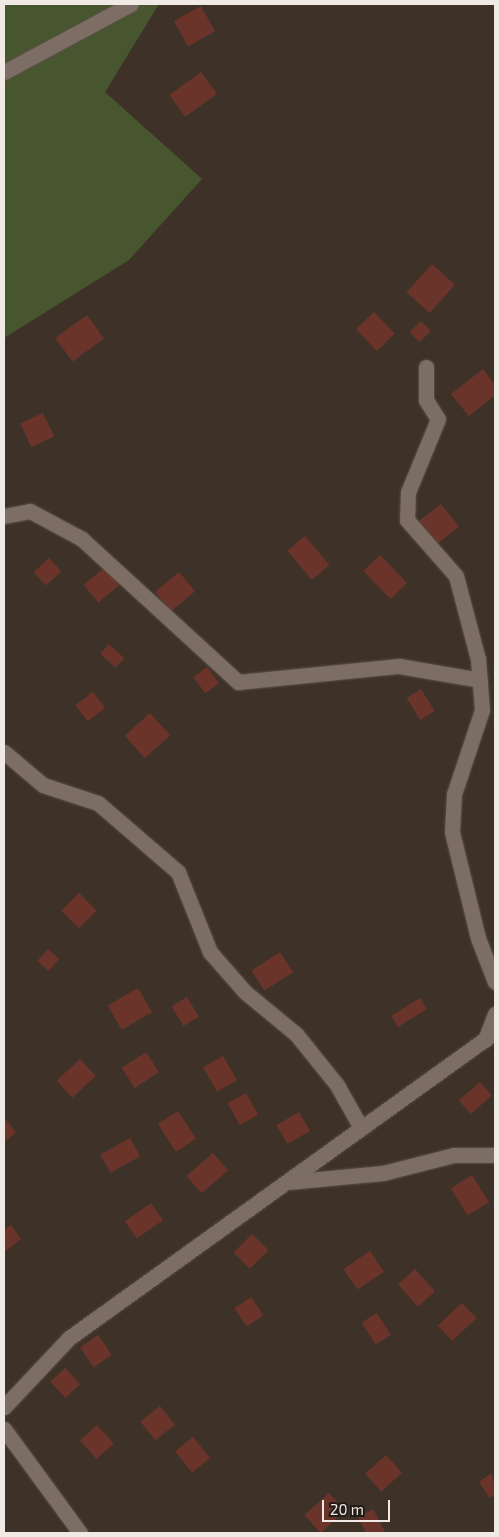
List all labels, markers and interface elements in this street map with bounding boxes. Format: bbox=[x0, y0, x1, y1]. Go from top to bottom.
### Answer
scale bar bbox=[324, 1490, 392, 1522]
text: 20 m bbox=[330, 1500, 364, 1518]

